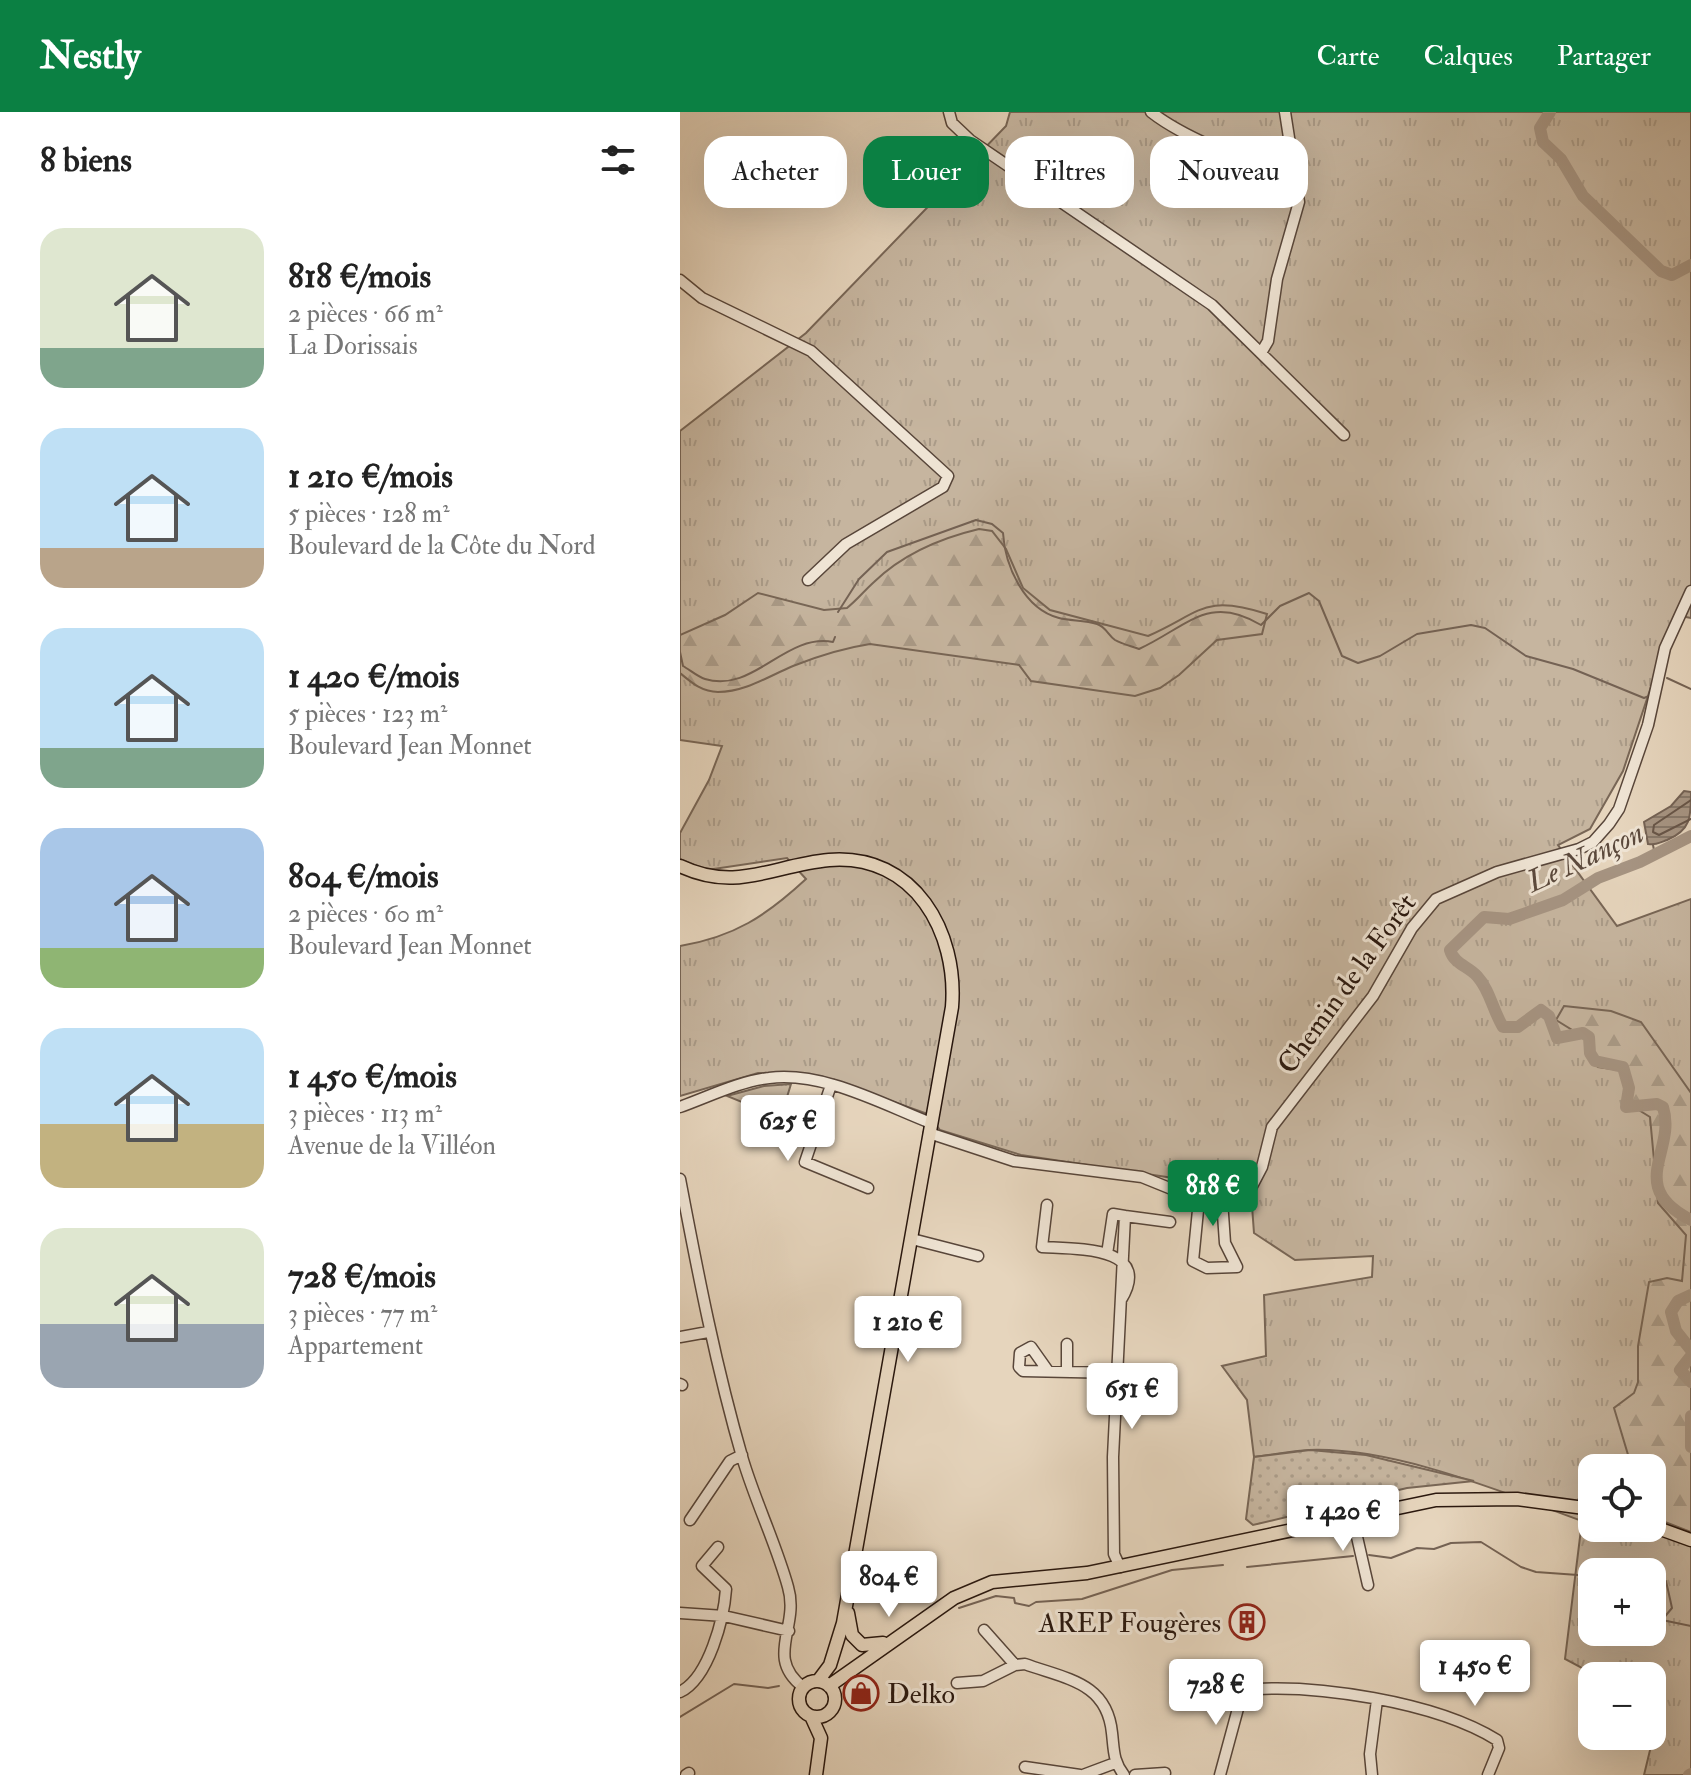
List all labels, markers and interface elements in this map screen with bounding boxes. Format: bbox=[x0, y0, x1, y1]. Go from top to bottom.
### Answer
text: Nestly bbox=[40, 32, 141, 80]
text: Carte bbox=[1316, 39, 1380, 74]
text: Calques bbox=[1424, 39, 1513, 74]
text: Partager bbox=[1557, 39, 1651, 74]
chip: Acheter bbox=[704, 136, 847, 208]
chip: Louer bbox=[863, 136, 989, 208]
chip: Filtres bbox=[1005, 136, 1134, 208]
chip: Nouveau bbox=[1150, 136, 1308, 208]
icon: filters bbox=[596, 138, 640, 182]
text: 8 biens bbox=[40, 139, 132, 182]
text: 818 €/mois bbox=[288, 255, 431, 298]
icon: home bbox=[104, 260, 200, 356]
text: 2 pièces · 66 m² bbox=[288, 298, 443, 330]
text: La Dorissais bbox=[288, 330, 418, 362]
text: 1 210 €/mois bbox=[288, 455, 453, 498]
icon: home bbox=[104, 460, 200, 556]
text: 5 pièces · 128 m² bbox=[288, 498, 450, 530]
text: Boulevard de la Côte du Nord bbox=[288, 530, 596, 562]
text: 1 420 €/mois bbox=[288, 655, 459, 698]
icon: home bbox=[104, 660, 200, 756]
text: 5 pièces · 123 m² bbox=[288, 698, 447, 730]
text: Boulevard Jean Monnet bbox=[288, 730, 532, 762]
water label: Le Nançon bbox=[1520, 814, 1650, 901]
text: 804 €/mois bbox=[288, 855, 439, 898]
icon: home bbox=[104, 860, 200, 956]
street label: Chemin de la Forêt bbox=[1270, 887, 1424, 1081]
text: 2 pièces · 60 m² bbox=[288, 898, 443, 930]
text: Boulevard Jean Monnet bbox=[288, 930, 532, 962]
text: 1 450 €/mois bbox=[288, 1055, 457, 1098]
icon: home bbox=[104, 1060, 200, 1156]
pin: 625 € bbox=[732, 1095, 844, 1163]
text: 3 pièces · 113 m² bbox=[288, 1098, 442, 1130]
text: 625 € bbox=[759, 1105, 817, 1137]
text: Avenue de la Villéon bbox=[288, 1130, 496, 1162]
pin: 818 € bbox=[1157, 1160, 1269, 1228]
text: 818 € bbox=[1186, 1170, 1240, 1202]
text: 728 €/mois bbox=[288, 1255, 436, 1298]
icon: home bbox=[104, 1260, 200, 1356]
pin: 1 210 € bbox=[834, 1296, 982, 1364]
text: 3 pièces · 77 m² bbox=[288, 1298, 437, 1330]
text: 1 210 € bbox=[872, 1306, 944, 1338]
text: Appartement bbox=[288, 1330, 423, 1362]
pin: 651 € bbox=[1076, 1363, 1188, 1431]
text: 651 € bbox=[1105, 1373, 1159, 1405]
map controls bbox=[1578, 1454, 1666, 1750]
button: locate bbox=[1578, 1454, 1666, 1542]
pin: 1 420 € bbox=[1269, 1485, 1417, 1553]
text: 1 420 € bbox=[1305, 1495, 1381, 1527]
pin: 804 € bbox=[833, 1551, 945, 1619]
button: + bbox=[1578, 1558, 1666, 1646]
text: 804 € bbox=[859, 1561, 919, 1593]
building icon: AREP Fougères bbox=[1228, 1603, 1266, 1641]
place label: AREP Fougères bbox=[1038, 1606, 1221, 1641]
pin: 1 450 € bbox=[1401, 1640, 1549, 1708]
text: 1 450 € bbox=[1438, 1650, 1512, 1682]
pin: 728 € bbox=[1160, 1659, 1272, 1727]
button: − bbox=[1578, 1662, 1666, 1750]
text: 728 € bbox=[1187, 1669, 1245, 1701]
shop icon: Delko bbox=[842, 1674, 880, 1712]
place label: Delko bbox=[887, 1677, 955, 1712]

